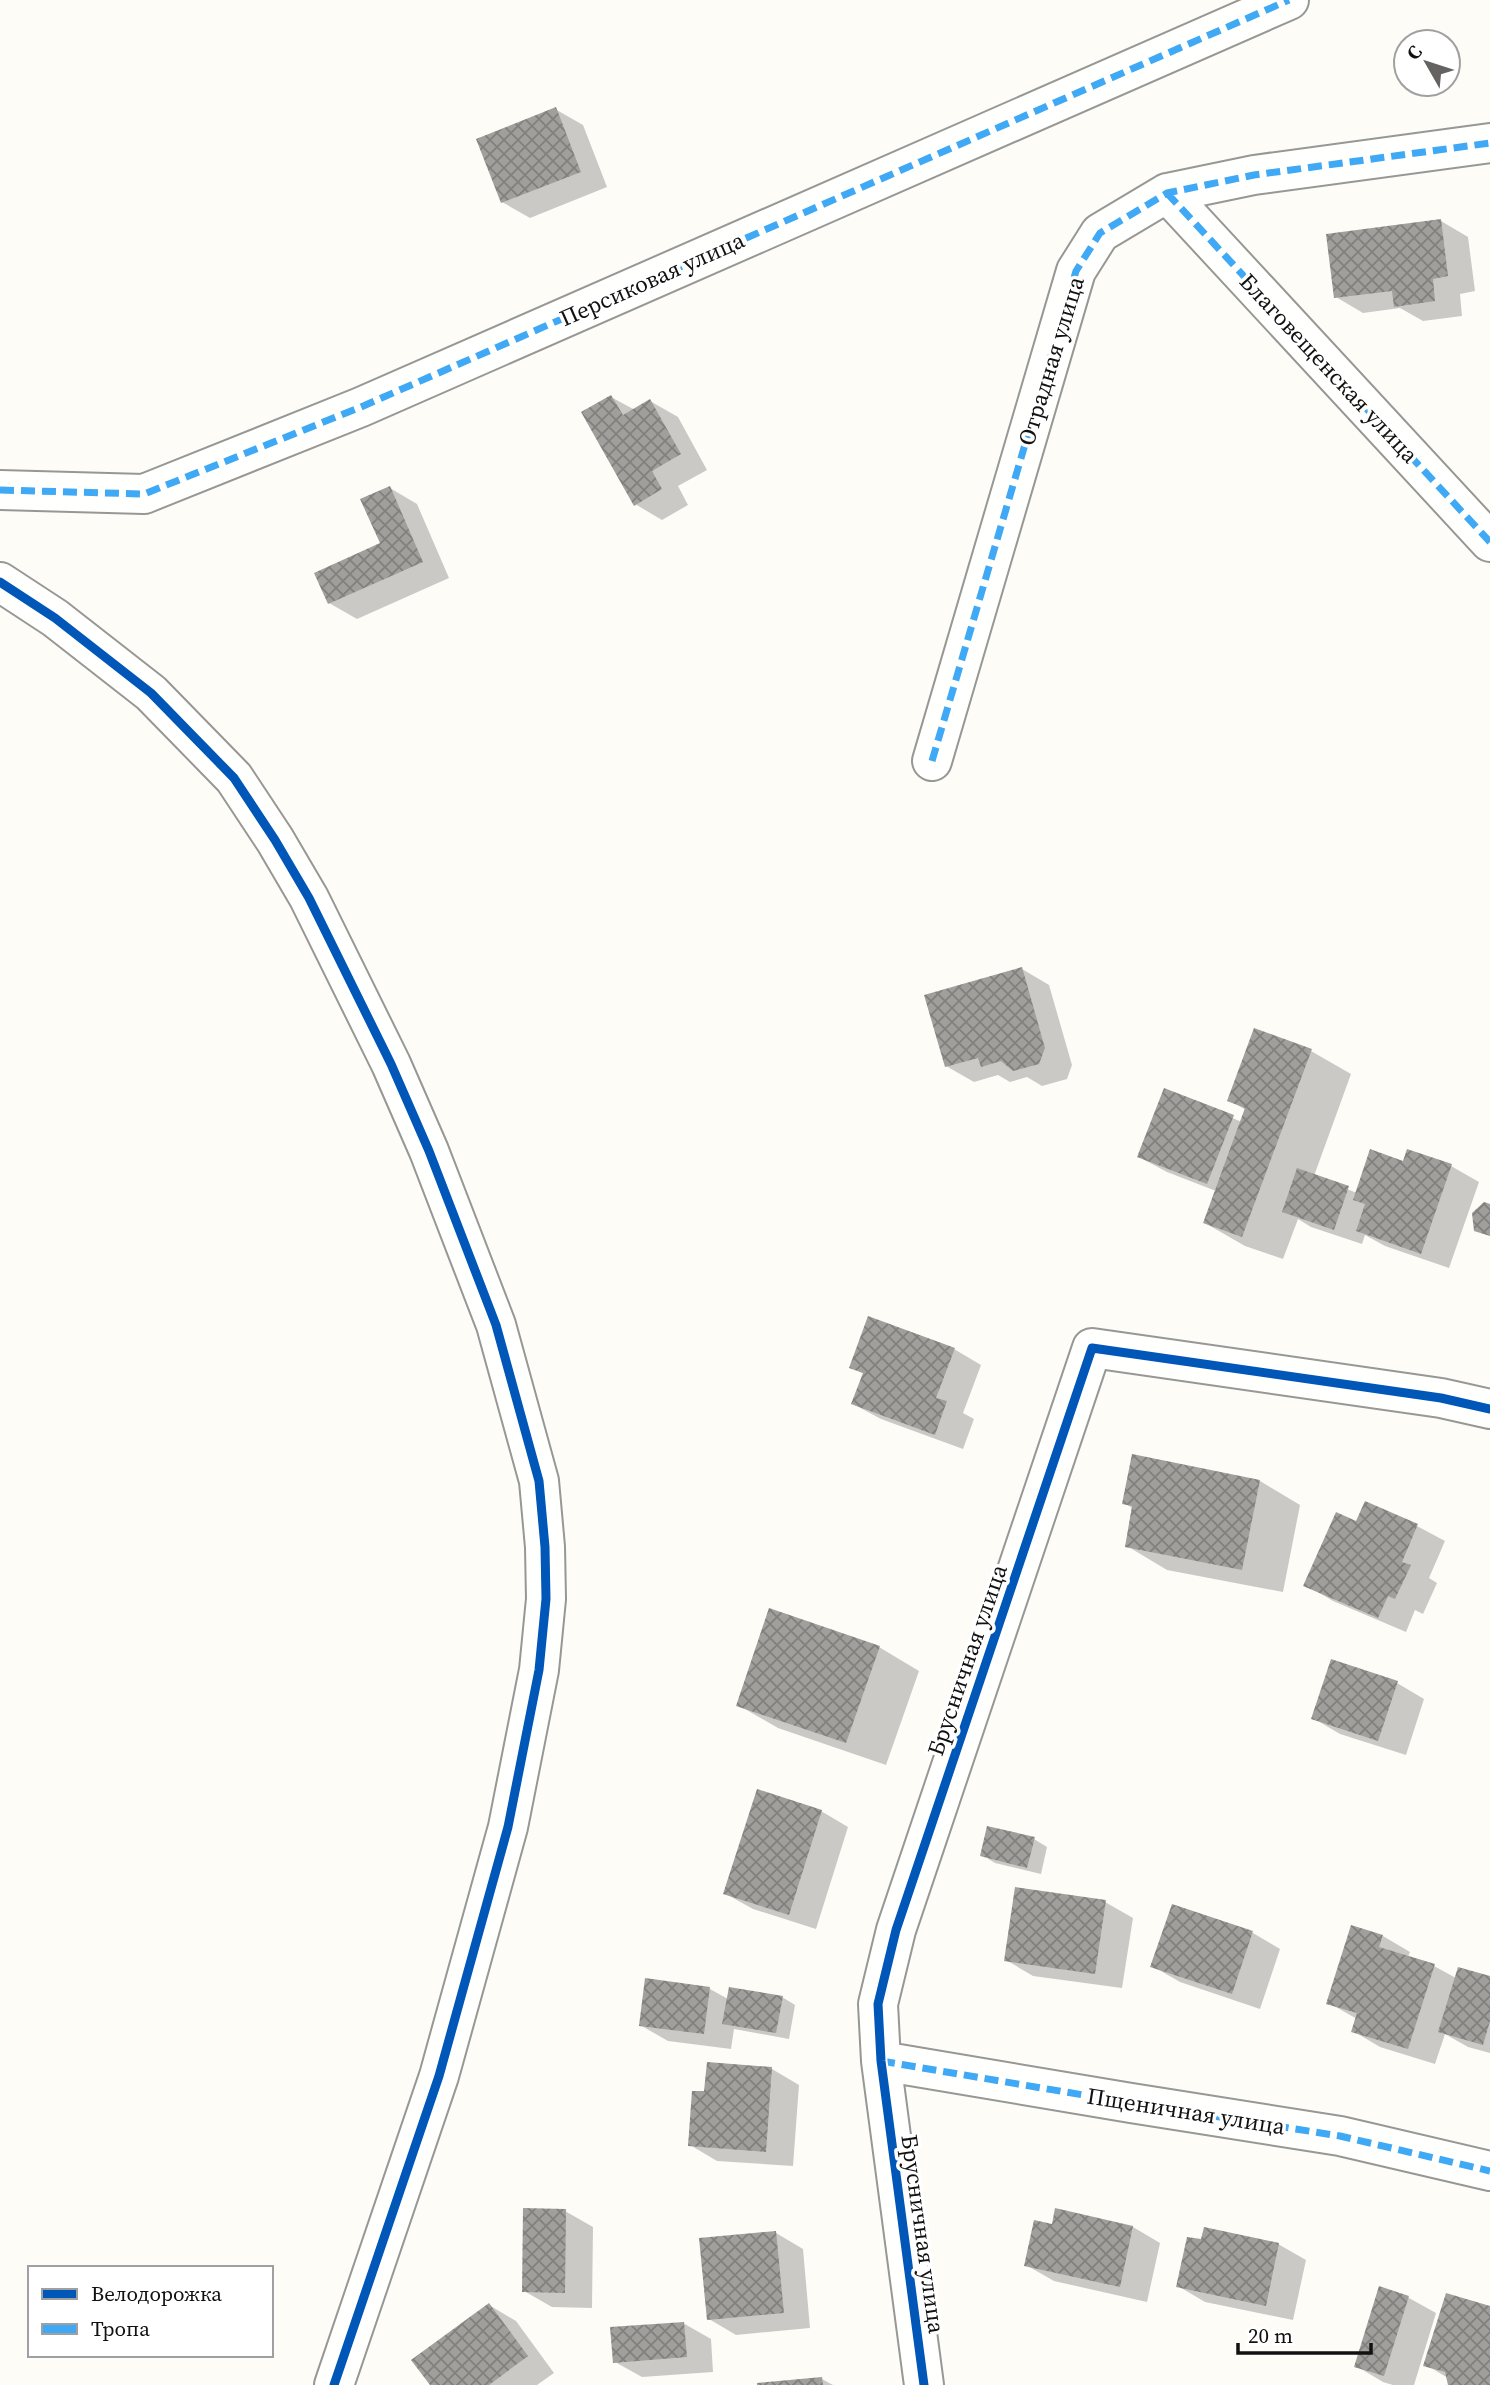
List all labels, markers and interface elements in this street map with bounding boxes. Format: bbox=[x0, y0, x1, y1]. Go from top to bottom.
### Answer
north arrow bbox=[1392, 28, 1462, 98]
text: С bbox=[1400, 39, 1428, 65]
street label: Персиковая улица bbox=[555, 224, 750, 334]
street label: Благовещенская улица bbox=[1232, 266, 1426, 470]
street label: Отрадная улица bbox=[1010, 272, 1092, 449]
street label: Брусничная улица bbox=[919, 1560, 1015, 1760]
street label: Пщеничная улица bbox=[1085, 2080, 1288, 2142]
street label: Брусничная улица bbox=[893, 2133, 953, 2336]
legend bbox=[28, 2266, 273, 2357]
text: Велодорожка bbox=[91, 2279, 222, 2308]
scale bar bbox=[1238, 2312, 1371, 2356]
text: Тропа bbox=[91, 2314, 150, 2343]
text: 20 m bbox=[1248, 2321, 1293, 2350]

